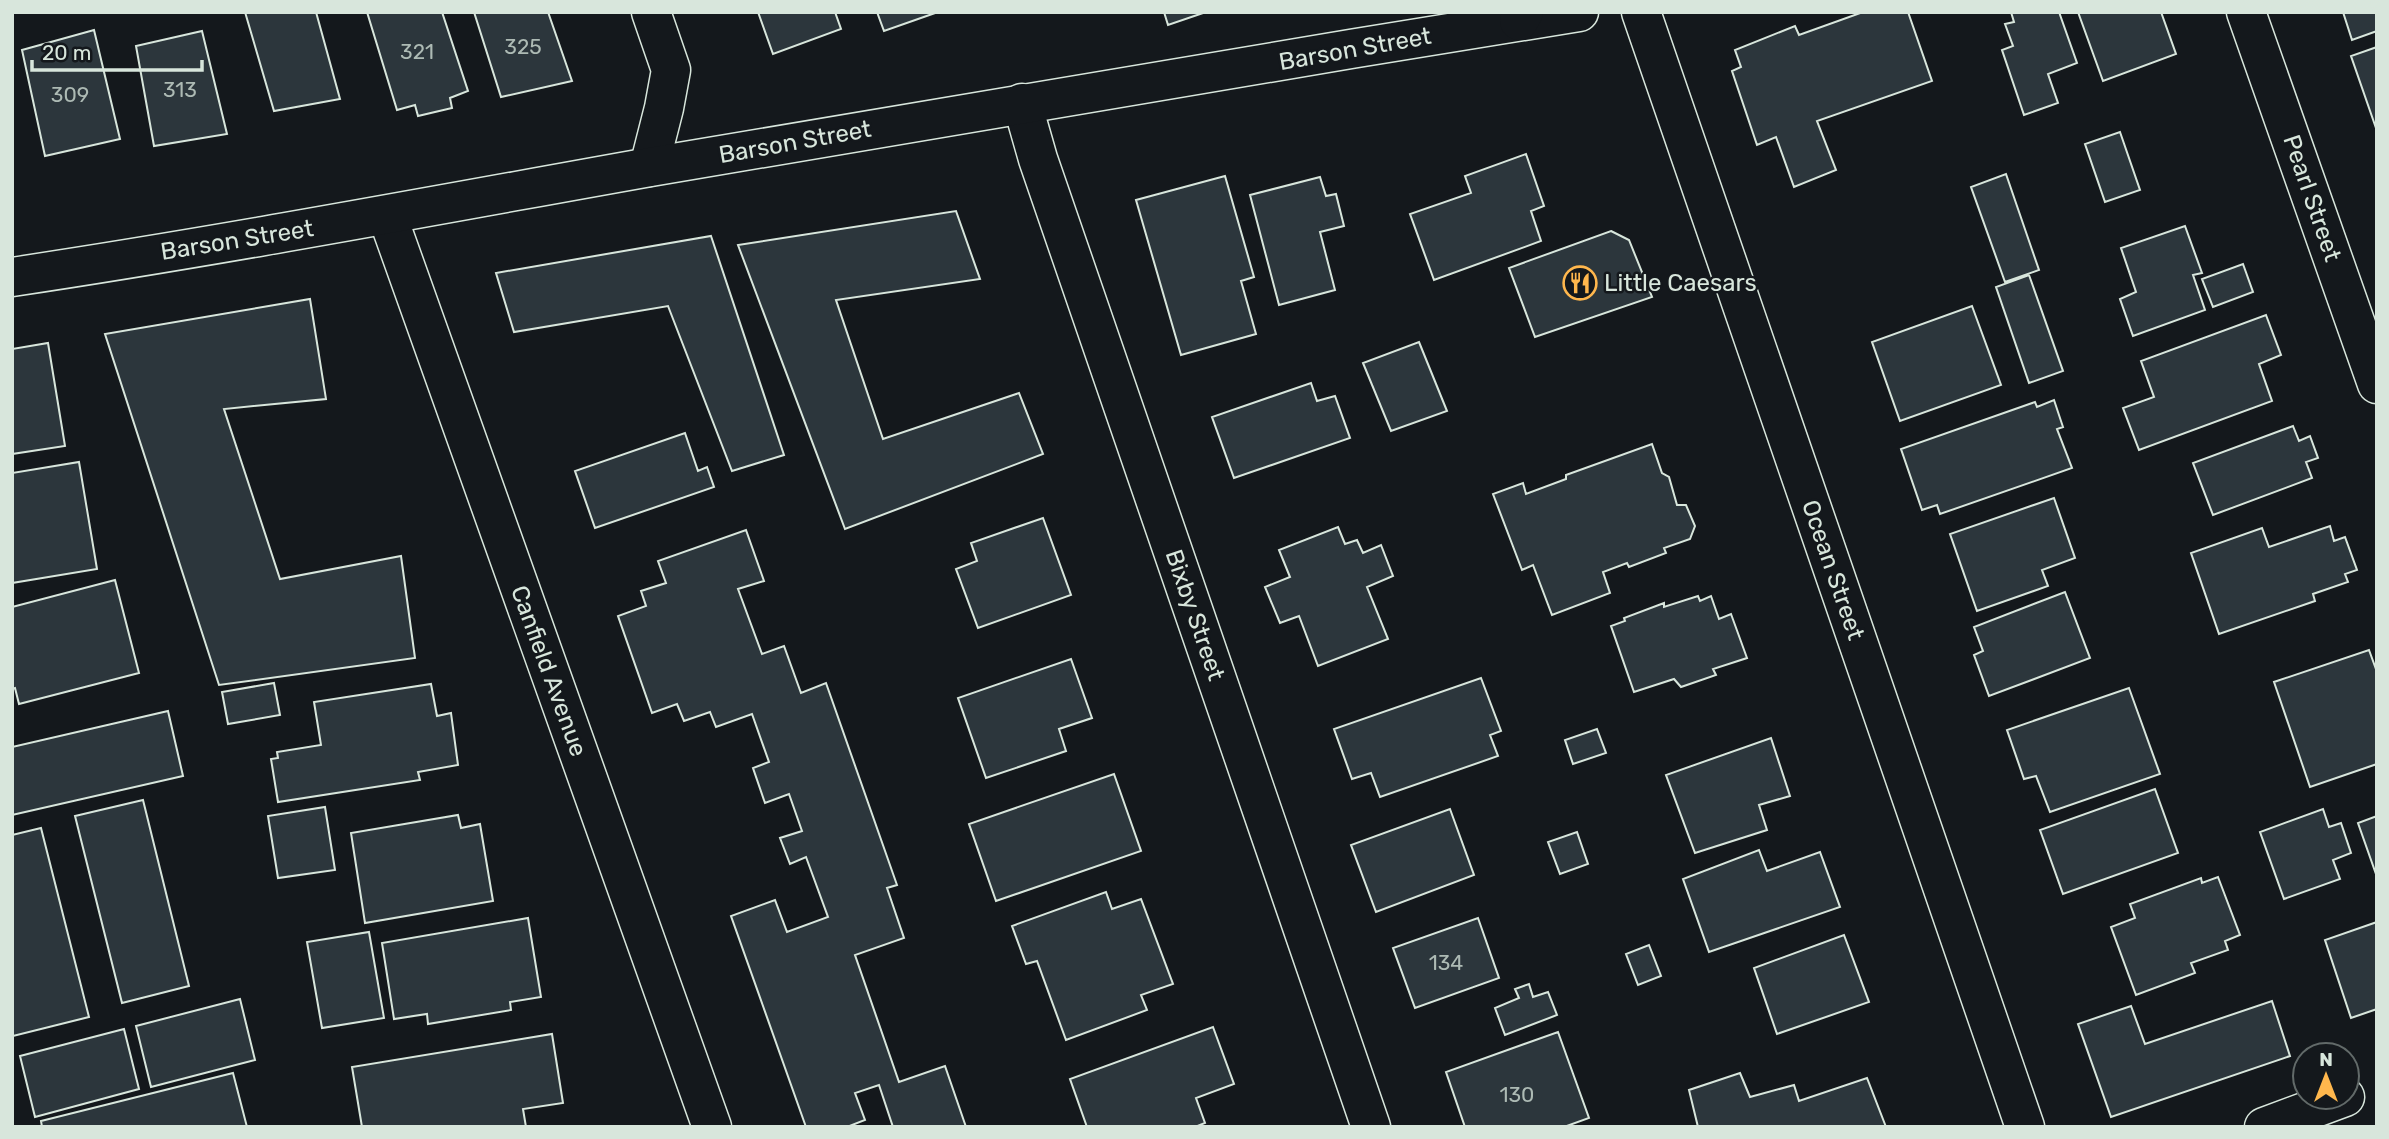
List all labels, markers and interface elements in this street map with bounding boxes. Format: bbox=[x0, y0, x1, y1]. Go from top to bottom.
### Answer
street label: Barson Street bbox=[1277, 22, 1433, 76]
scale bar bbox=[32, 28, 201, 72]
house number: 325 bbox=[504, 34, 542, 59]
house number: 321 bbox=[400, 39, 434, 64]
text: 20 m bbox=[42, 40, 91, 65]
house number: 313 bbox=[163, 77, 197, 102]
house number: 309 bbox=[51, 82, 89, 107]
street label: Barson Street bbox=[717, 115, 873, 169]
street label: Pearl Street bbox=[2277, 131, 2347, 265]
street label: Barson Street bbox=[159, 214, 315, 266]
restaurant icon: Little Caesars bbox=[1561, 264, 1599, 302]
place label: Little Caesars bbox=[1604, 269, 1757, 297]
street label: Ocean Street bbox=[1796, 496, 1870, 644]
street label: Bixby Street bbox=[1160, 546, 1230, 684]
street label: Canfield Avenue bbox=[505, 582, 593, 760]
house number: 134 bbox=[1429, 950, 1463, 975]
north arrow bbox=[2291, 1041, 2361, 1111]
text: N bbox=[2319, 1048, 2333, 1071]
house number: 130 bbox=[1500, 1082, 1534, 1107]

